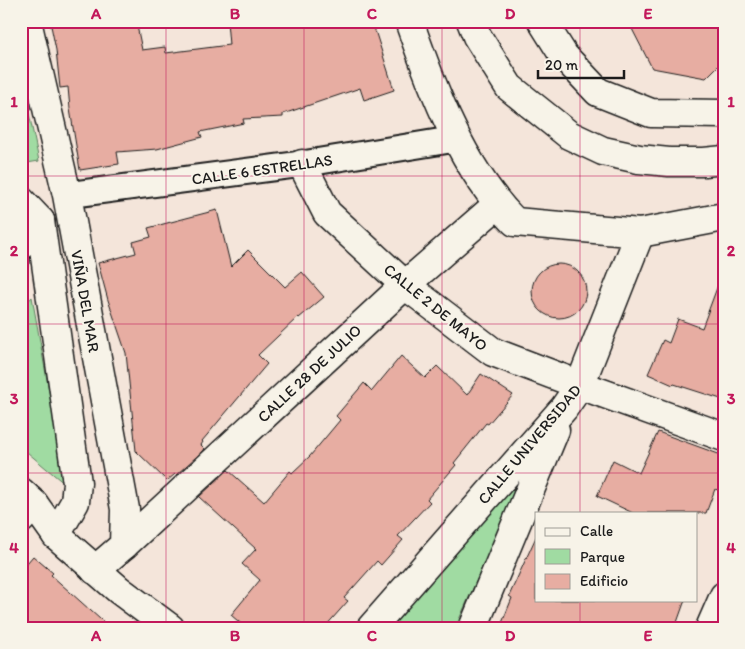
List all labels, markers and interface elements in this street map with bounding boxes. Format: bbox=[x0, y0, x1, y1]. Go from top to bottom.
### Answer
text: A bbox=[90, 4, 102, 23]
text: B bbox=[230, 4, 241, 23]
text: C bbox=[367, 4, 378, 23]
text: D bbox=[505, 4, 516, 23]
text: E bbox=[644, 4, 653, 23]
scale bar bbox=[538, 48, 624, 80]
text: 20 m bbox=[545, 56, 579, 74]
text: 1 bbox=[10, 92, 18, 111]
text: 1 bbox=[727, 92, 735, 111]
street label: CALLE 6 ESTRELLAS bbox=[190, 150, 334, 189]
text: 2 bbox=[10, 241, 19, 260]
text: 2 bbox=[727, 241, 736, 260]
street label: VIÑA DEL MAR bbox=[67, 248, 104, 354]
street label: CALLE 2 DE MAYO bbox=[380, 260, 491, 355]
street label: CALLE 28 DE JULIO bbox=[254, 320, 365, 426]
street label: CALLE UNIVERSIDAD bbox=[474, 380, 585, 508]
text: 3 bbox=[10, 389, 19, 408]
text: 3 bbox=[727, 389, 736, 408]
legend bbox=[535, 512, 698, 602]
text: Calle bbox=[580, 522, 613, 540]
text: 4 bbox=[9, 538, 19, 557]
text: 4 bbox=[726, 538, 736, 557]
text: Parque bbox=[580, 548, 625, 566]
text: Edificio bbox=[580, 572, 628, 590]
text: A bbox=[90, 626, 102, 645]
text: B bbox=[230, 626, 241, 645]
text: C bbox=[367, 626, 378, 645]
text: D bbox=[505, 626, 516, 645]
text: E bbox=[644, 626, 653, 645]

